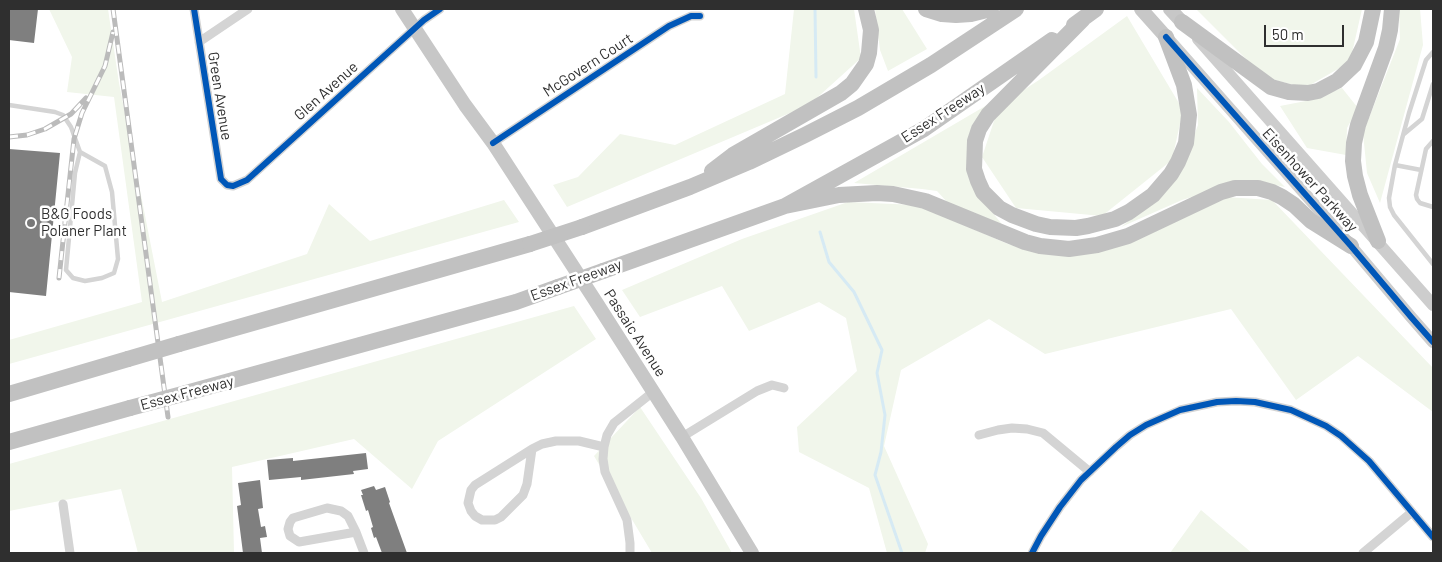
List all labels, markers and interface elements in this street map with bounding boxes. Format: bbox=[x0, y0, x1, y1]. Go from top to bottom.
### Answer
scale bar bbox=[1267, 15, 1347, 47]
text: 50 m bbox=[1272, 25, 1304, 43]
street label: McGovern Court bbox=[540, 29, 636, 101]
street label: Green Avenue bbox=[204, 50, 236, 142]
street label: Glen Avenue bbox=[290, 58, 362, 124]
street label: Essex Freeway bbox=[898, 79, 988, 147]
street label: Eisenhower Parkway bbox=[1259, 124, 1361, 236]
place label: B&G Foods Polaner Plant bbox=[41, 205, 127, 240]
marker: B&G Foods Polaner Plant bbox=[25, 217, 37, 229]
street label: Essex Freeway bbox=[528, 255, 624, 305]
street label: Passaic Avenue bbox=[600, 286, 670, 380]
street label: Essex Freeway bbox=[138, 372, 236, 414]

